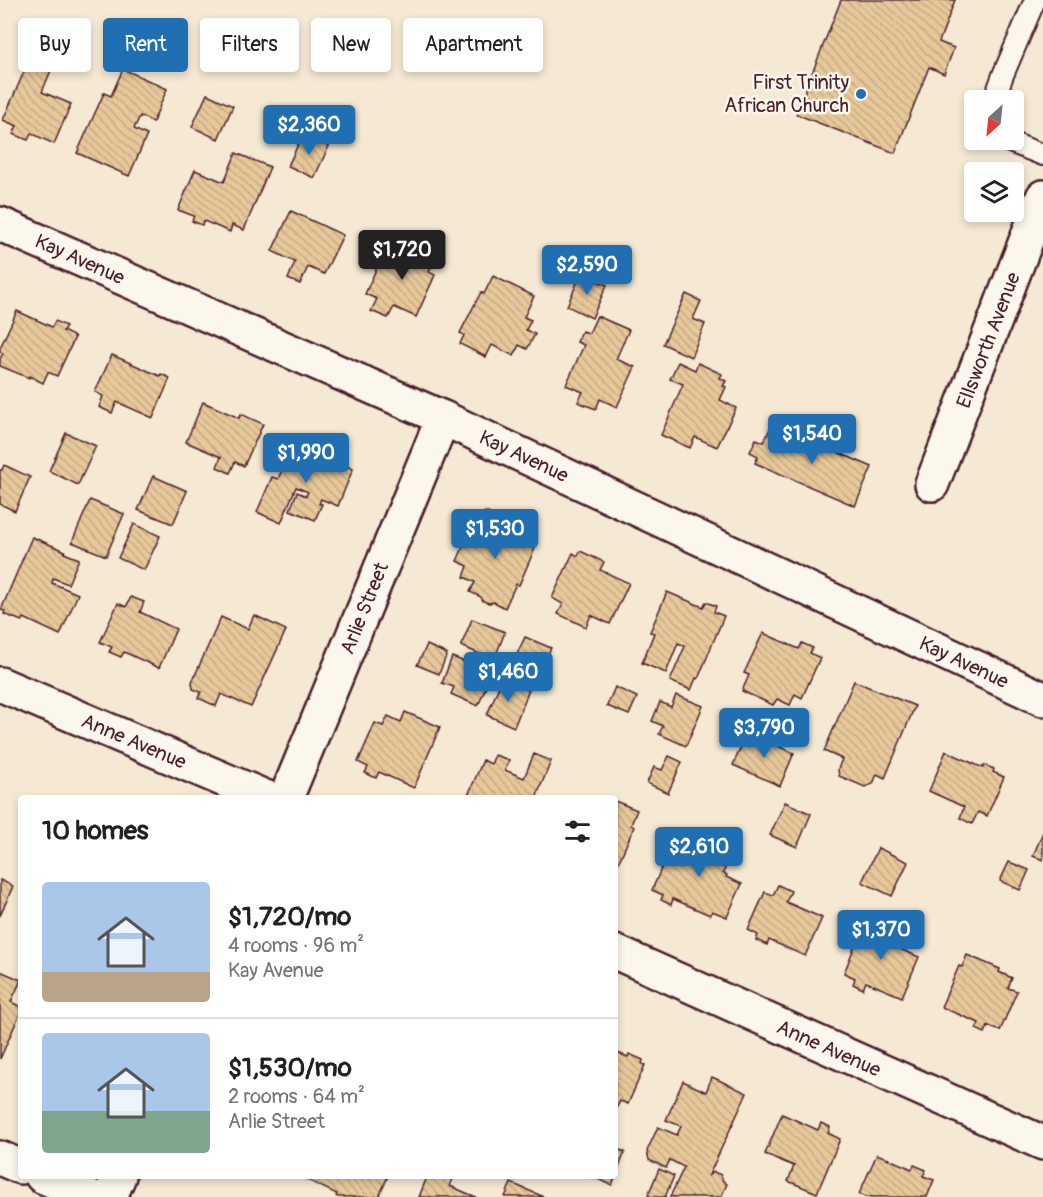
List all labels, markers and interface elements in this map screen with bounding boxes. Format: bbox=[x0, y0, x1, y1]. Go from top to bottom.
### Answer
chip: Buy bbox=[18, 18, 91, 72]
chip: Rent bbox=[103, 18, 188, 72]
chip: Filters bbox=[200, 18, 299, 72]
chip: New bbox=[311, 18, 391, 72]
chip: Apartment bbox=[403, 18, 543, 72]
place label: First Trinity African Church bbox=[724, 70, 849, 118]
marker: First Trinity African Church bbox=[854, 87, 868, 101]
north arrow bbox=[964, 90, 1024, 150]
map controls bbox=[964, 90, 1024, 222]
pin: $2,360 bbox=[260, 105, 358, 156]
text: $2,360 bbox=[277, 112, 341, 137]
button: layers bbox=[964, 162, 1024, 222]
street label: Kay Avenue bbox=[31, 229, 129, 290]
pin: $1,720 bbox=[353, 230, 451, 281]
text: $1,720 bbox=[372, 237, 432, 262]
pin: $2,590 bbox=[538, 245, 636, 296]
text: $2,590 bbox=[556, 252, 618, 277]
street label: Ellsworth Avenue bbox=[951, 269, 1026, 412]
pin: $1,540 bbox=[763, 414, 861, 465]
text: $1,540 bbox=[782, 421, 842, 446]
street label: Kay Avenue bbox=[475, 425, 573, 488]
pin: $1,990 bbox=[257, 433, 355, 484]
text: $1,990 bbox=[277, 440, 335, 465]
pin: $1,530 bbox=[446, 509, 544, 560]
text: $1,530 bbox=[465, 516, 525, 541]
street label: Arlie Street bbox=[335, 558, 395, 658]
street label: Kay Avenue bbox=[915, 631, 1013, 694]
pin: $1,460 bbox=[459, 652, 557, 703]
text: $1,460 bbox=[478, 659, 538, 684]
street label: Anne Avenue bbox=[78, 708, 190, 775]
pin: $3,790 bbox=[715, 708, 813, 759]
text: $3,790 bbox=[733, 715, 795, 740]
text: 10 homes bbox=[42, 815, 148, 847]
icon: filters bbox=[561, 815, 594, 848]
pin: $2,610 bbox=[650, 827, 748, 878]
text: $2,610 bbox=[669, 834, 729, 859]
text: $1,720/mo bbox=[228, 901, 351, 933]
icon: home bbox=[90, 906, 162, 978]
pin: $1,370 bbox=[832, 910, 930, 961]
text: $1,370 bbox=[851, 917, 911, 942]
text: 4 rooms · 96 m² bbox=[228, 933, 364, 958]
text: Kay Avenue bbox=[228, 958, 324, 983]
street label: Anne Avenue bbox=[773, 1014, 885, 1083]
text: $1,530/mo bbox=[228, 1052, 352, 1084]
icon: home bbox=[90, 1057, 162, 1129]
text: 2 rooms · 64 m² bbox=[228, 1084, 365, 1109]
text: Arlie Street bbox=[228, 1109, 325, 1134]

